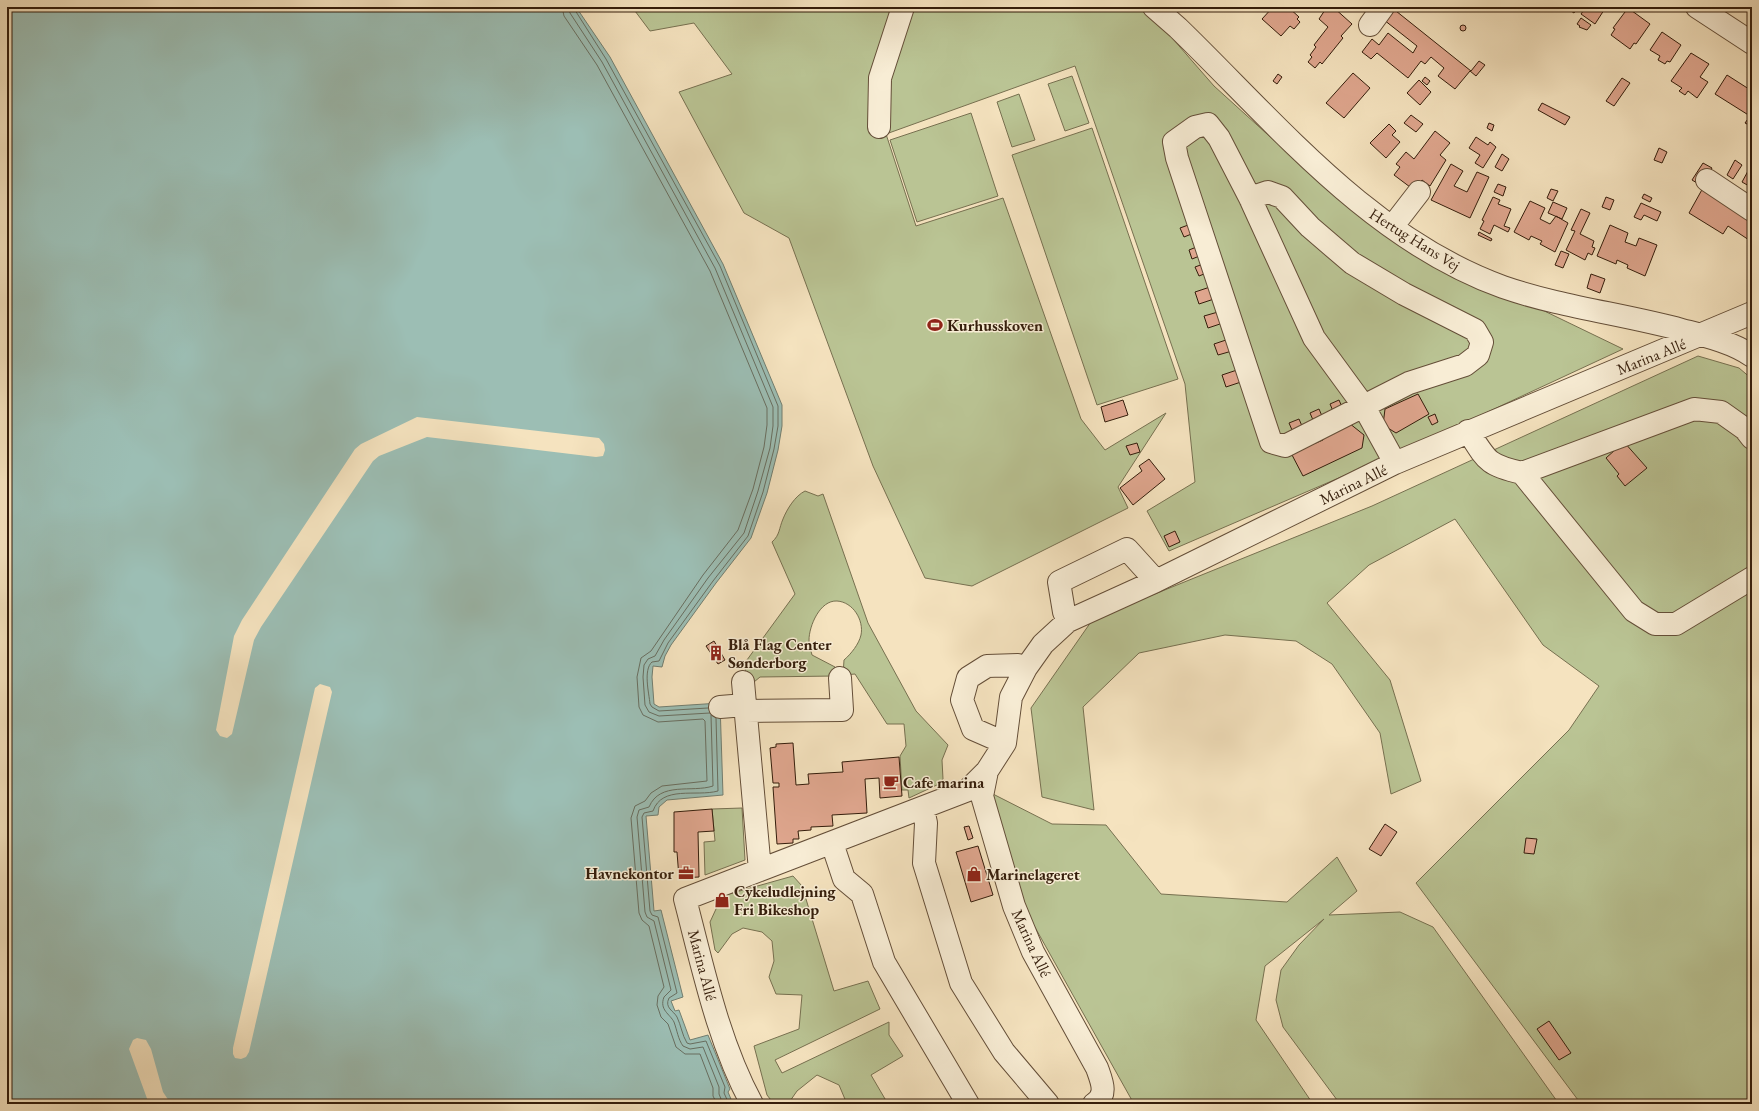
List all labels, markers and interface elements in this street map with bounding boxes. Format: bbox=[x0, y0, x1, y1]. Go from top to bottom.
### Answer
street label: Hertug Hans Vej bbox=[1365, 203, 1464, 276]
place label: Kurhusskoven bbox=[947, 315, 1043, 336]
sports icon: Kurhusskoven bbox=[926, 316, 944, 334]
street label: Marina Allé bbox=[1614, 333, 1689, 380]
street label: Marina Allé bbox=[1316, 459, 1391, 510]
place label: Blå Flag Center Sønderborg bbox=[728, 634, 832, 673]
building icon: Blå Flag Center Sønderborg bbox=[707, 644, 725, 662]
place label: Cafe marina bbox=[903, 772, 985, 793]
cafe icon: Cafe marina bbox=[882, 773, 900, 791]
place label: Havnekontor bbox=[585, 863, 674, 884]
office icon: Havnekontor bbox=[677, 864, 695, 882]
place label: Marinelageret bbox=[986, 864, 1080, 885]
shop icon: Marinelageret bbox=[965, 865, 983, 883]
place label: Cykeludlejning Fri Bikeshop bbox=[734, 881, 837, 920]
shop icon: Cykeludlejning Fri Bikeshop bbox=[713, 891, 731, 909]
street label: Marina Allé bbox=[1007, 906, 1056, 981]
street label: Marina Allé bbox=[683, 927, 722, 1003]

